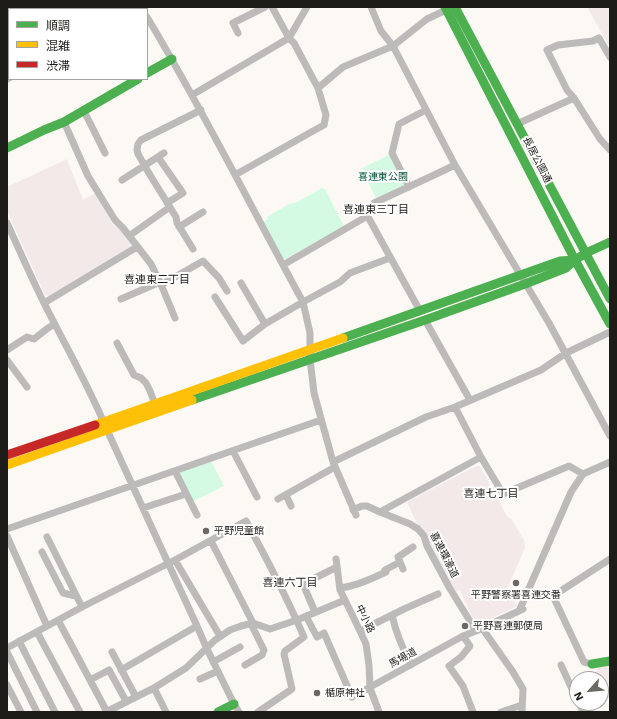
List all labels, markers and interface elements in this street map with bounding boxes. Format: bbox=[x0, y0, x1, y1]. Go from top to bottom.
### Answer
legend bbox=[8, 8, 148, 80]
text: 順調 bbox=[46, 19, 70, 33]
text: 混雑 bbox=[46, 39, 70, 53]
text: 渋滞 bbox=[46, 59, 70, 73]
street label: 長居公園通 bbox=[520, 135, 554, 185]
park label: 喜連東公園 bbox=[358, 171, 408, 183]
district label: 喜連東三丁目 bbox=[343, 203, 409, 217]
district label: 喜連東二丁目 bbox=[124, 273, 190, 287]
district label: 喜連七丁目 bbox=[464, 487, 518, 501]
place label: 平野児童館 bbox=[214, 525, 264, 537]
marker: 平野児童館 bbox=[201, 526, 211, 536]
street label: 喜連環濠道 bbox=[427, 530, 461, 580]
district label: 喜連六丁目 bbox=[263, 576, 317, 590]
marker: 平野警察署喜連交番 bbox=[511, 578, 521, 588]
place label: 平野警察署喜連交番 bbox=[471, 589, 561, 601]
street label: 中小路 bbox=[353, 603, 377, 635]
place label: 平野喜連郵便局 bbox=[473, 620, 543, 632]
marker: 平野喜連郵便局 bbox=[460, 621, 470, 631]
street label: 馬場道 bbox=[387, 645, 419, 671]
north arrow bbox=[569, 671, 609, 711]
place label: 楯原神社 bbox=[325, 687, 365, 699]
marker: 楯原神社 bbox=[312, 688, 322, 698]
text: N bbox=[571, 690, 586, 703]

